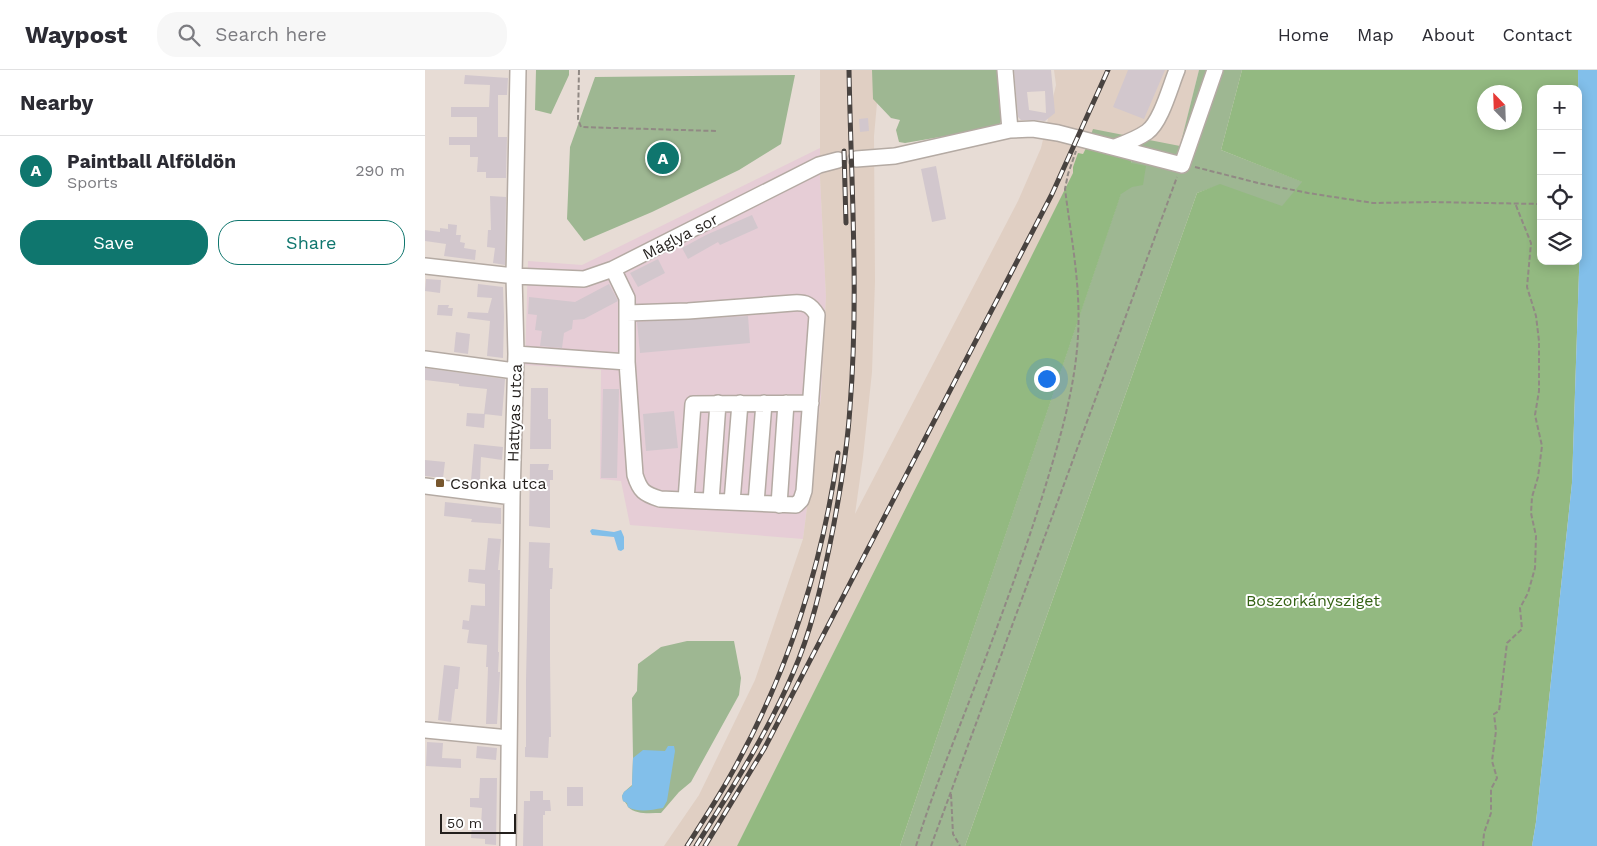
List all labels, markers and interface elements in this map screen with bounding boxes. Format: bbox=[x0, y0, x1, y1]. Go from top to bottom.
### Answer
search box bbox=[157, 12, 507, 57]
text: Waypost bbox=[25, 21, 127, 49]
icon: search bbox=[175, 21, 203, 49]
text: Search here bbox=[215, 23, 327, 46]
text: Home bbox=[1278, 24, 1329, 45]
text: Map bbox=[1357, 24, 1394, 45]
text: About bbox=[1422, 24, 1474, 45]
text: Contact bbox=[1502, 24, 1572, 45]
north arrow bbox=[1477, 85, 1522, 130]
map controls bbox=[1537, 85, 1582, 265]
button: + bbox=[1537, 85, 1582, 130]
text: Nearby bbox=[20, 90, 93, 115]
button: − bbox=[1537, 130, 1582, 175]
pin: A bbox=[647, 139, 679, 177]
text: Paintball Alföldön bbox=[67, 150, 236, 173]
text: A bbox=[31, 161, 41, 180]
text: 290 m bbox=[355, 161, 405, 180]
text: Sports bbox=[67, 173, 118, 192]
button: locate bbox=[1537, 175, 1582, 220]
street label: Máglya sor bbox=[639, 209, 722, 264]
button: Save bbox=[20, 220, 208, 265]
button: Share bbox=[218, 220, 405, 265]
button: layers bbox=[1537, 220, 1582, 265]
street label: Hattyas utca bbox=[503, 364, 526, 462]
your location bbox=[1034, 366, 1060, 392]
place label: Csonka utca bbox=[450, 474, 547, 493]
marker: Csonka utca bbox=[434, 477, 446, 489]
park label: Boszorkánysziget bbox=[1246, 591, 1380, 610]
scale bar bbox=[440, 811, 516, 834]
text: 50 m bbox=[447, 815, 482, 831]

